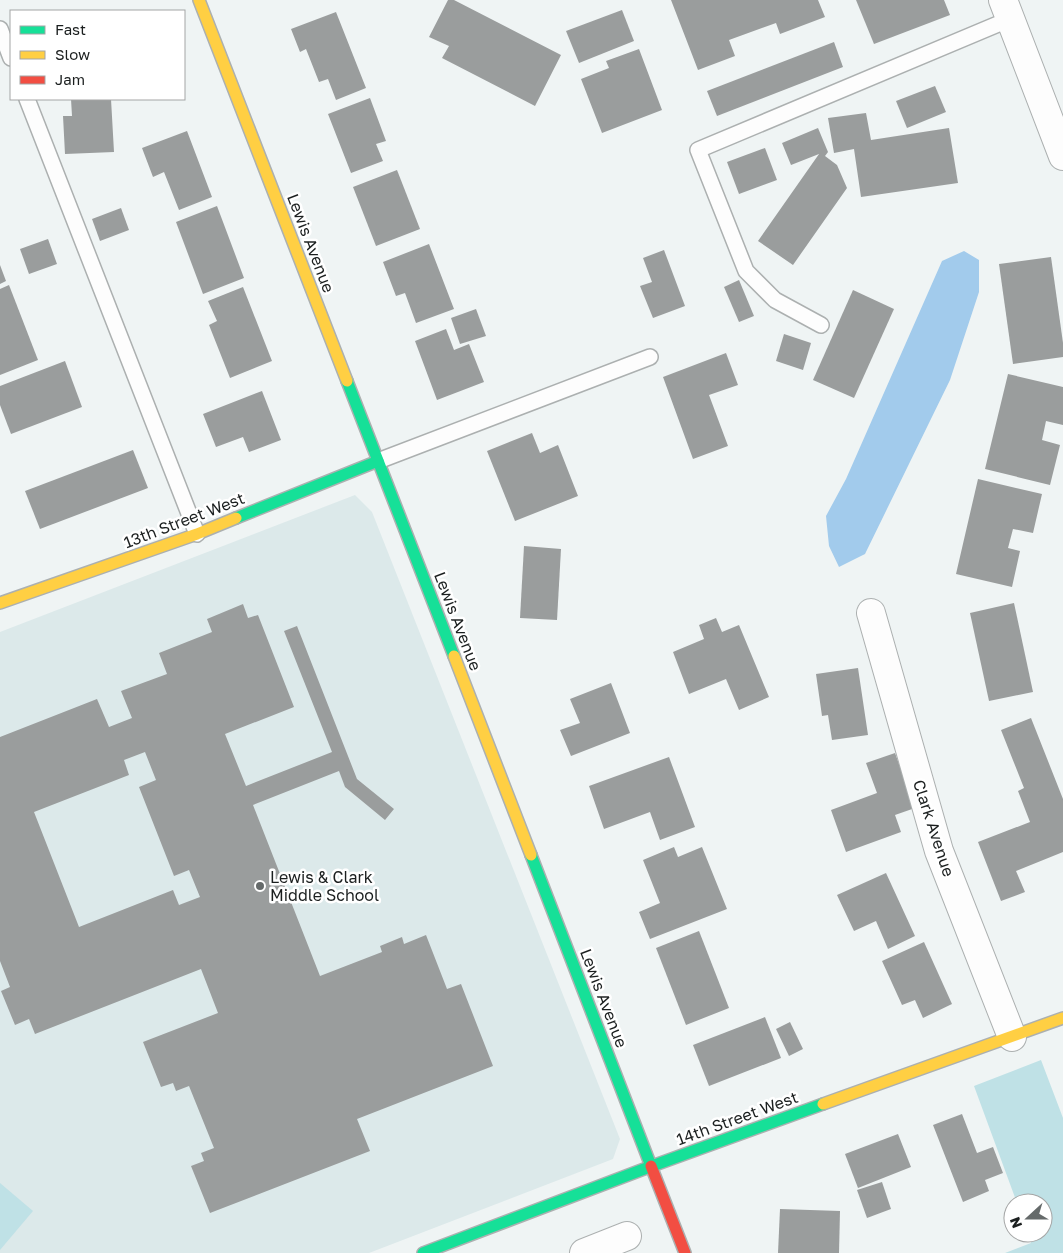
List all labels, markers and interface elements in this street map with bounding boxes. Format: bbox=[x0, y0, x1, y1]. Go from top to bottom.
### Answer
legend bbox=[10, 10, 185, 100]
text: Fast bbox=[55, 20, 86, 38]
text: Slow bbox=[55, 45, 90, 63]
text: Jam bbox=[55, 70, 85, 88]
street label: Lewis Avenue bbox=[283, 191, 339, 295]
street label: 13th Street West bbox=[121, 488, 247, 552]
street label: Lewis Avenue bbox=[430, 569, 486, 673]
street label: Clark Avenue bbox=[909, 777, 959, 879]
place label: Lewis & Clark Middle School bbox=[270, 867, 379, 905]
marker: Lewis & Clark Middle School bbox=[254, 880, 266, 892]
street label: Lewis Avenue bbox=[576, 946, 632, 1050]
street label: 14th Street West bbox=[673, 1087, 801, 1149]
north arrow bbox=[1003, 1193, 1053, 1243]
text: N bbox=[1006, 1215, 1025, 1231]

